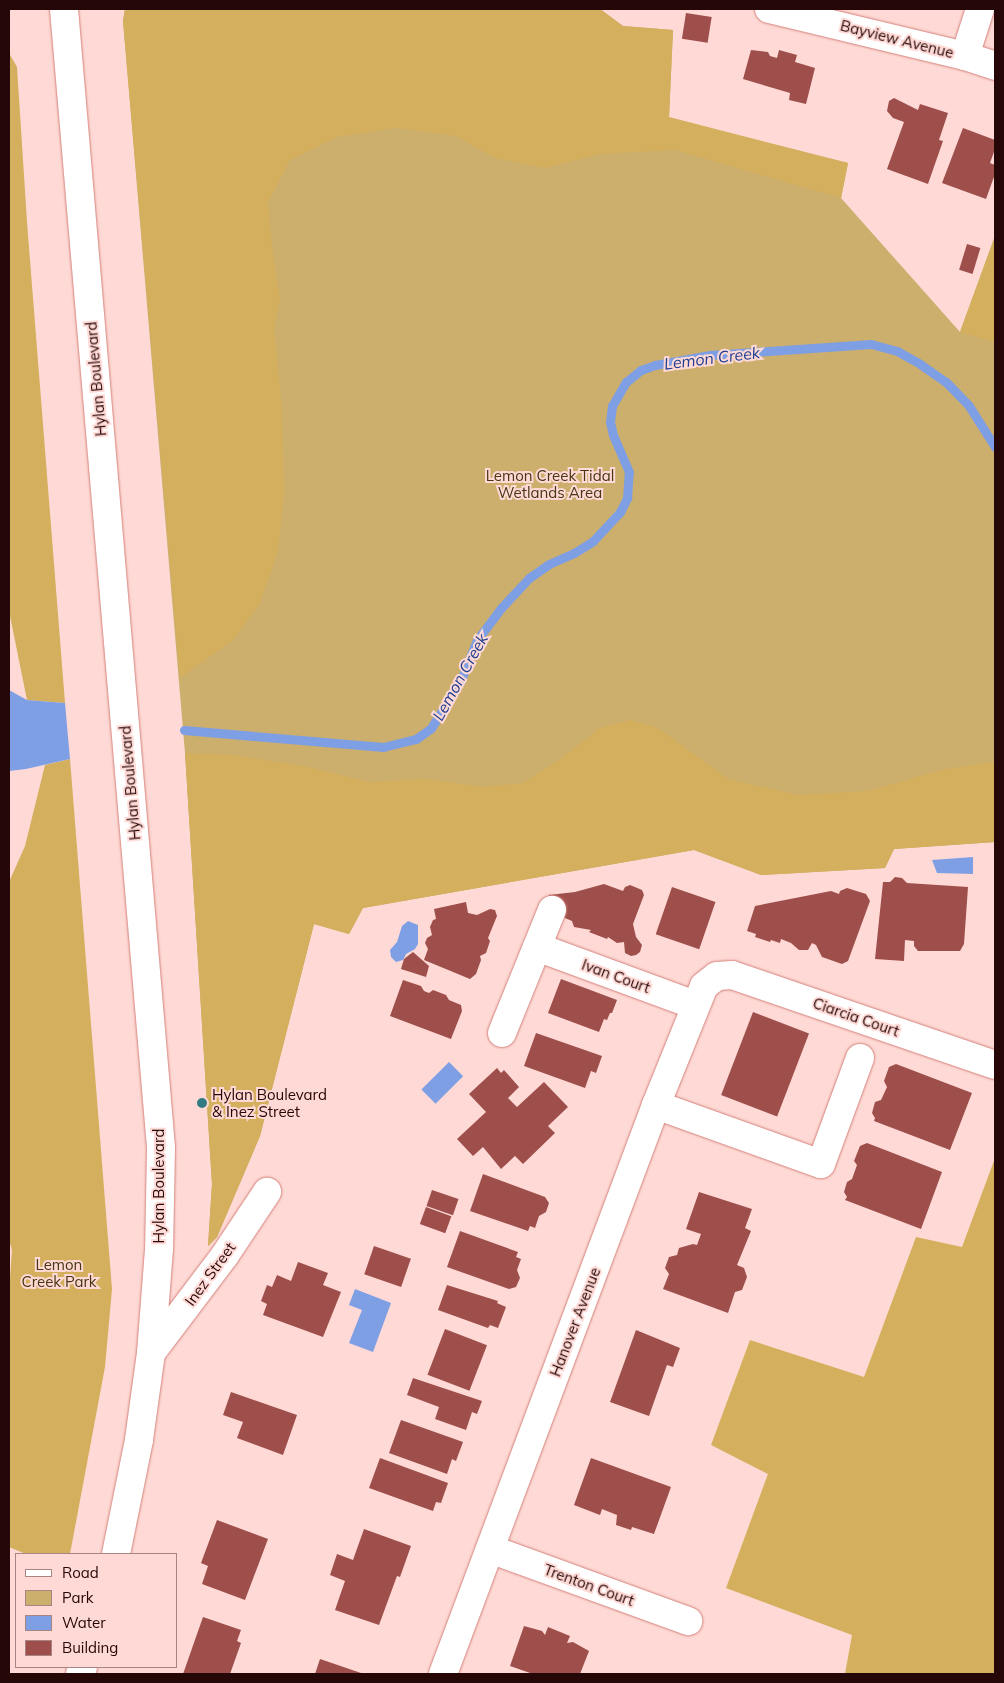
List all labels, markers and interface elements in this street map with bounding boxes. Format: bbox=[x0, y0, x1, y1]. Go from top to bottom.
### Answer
street label: Bayview Avenue bbox=[839, 16, 955, 62]
street label: Hylan Boulevard bbox=[82, 321, 110, 437]
water label: Lemon Creek bbox=[663, 343, 761, 373]
park label: Lemon Creek Tidal Wetlands Area bbox=[486, 466, 614, 501]
water label: Lemon Creek bbox=[428, 630, 492, 724]
street label: Hylan Boulevard bbox=[116, 725, 144, 841]
street label: Ivan Court bbox=[579, 955, 653, 997]
street label: Ciarcia Court bbox=[810, 994, 902, 1040]
place label: Hylan Boulevard & Inez Street bbox=[212, 1085, 327, 1120]
marker: Hylan Boulevard & Inez Street bbox=[196, 1097, 208, 1109]
street label: Hylan Boulevard bbox=[150, 1129, 168, 1243]
street label: Inez Street bbox=[181, 1239, 239, 1309]
park label: Lemon Creek Park bbox=[21, 1255, 97, 1290]
street label: Hanover Avenue bbox=[546, 1265, 604, 1379]
legend bbox=[15, 1553, 178, 1668]
street label: Trenton Court bbox=[541, 1560, 637, 1610]
text: Road bbox=[62, 1563, 99, 1582]
text: Park bbox=[62, 1588, 94, 1607]
text: Water bbox=[62, 1613, 106, 1632]
text: Building bbox=[62, 1638, 118, 1657]

